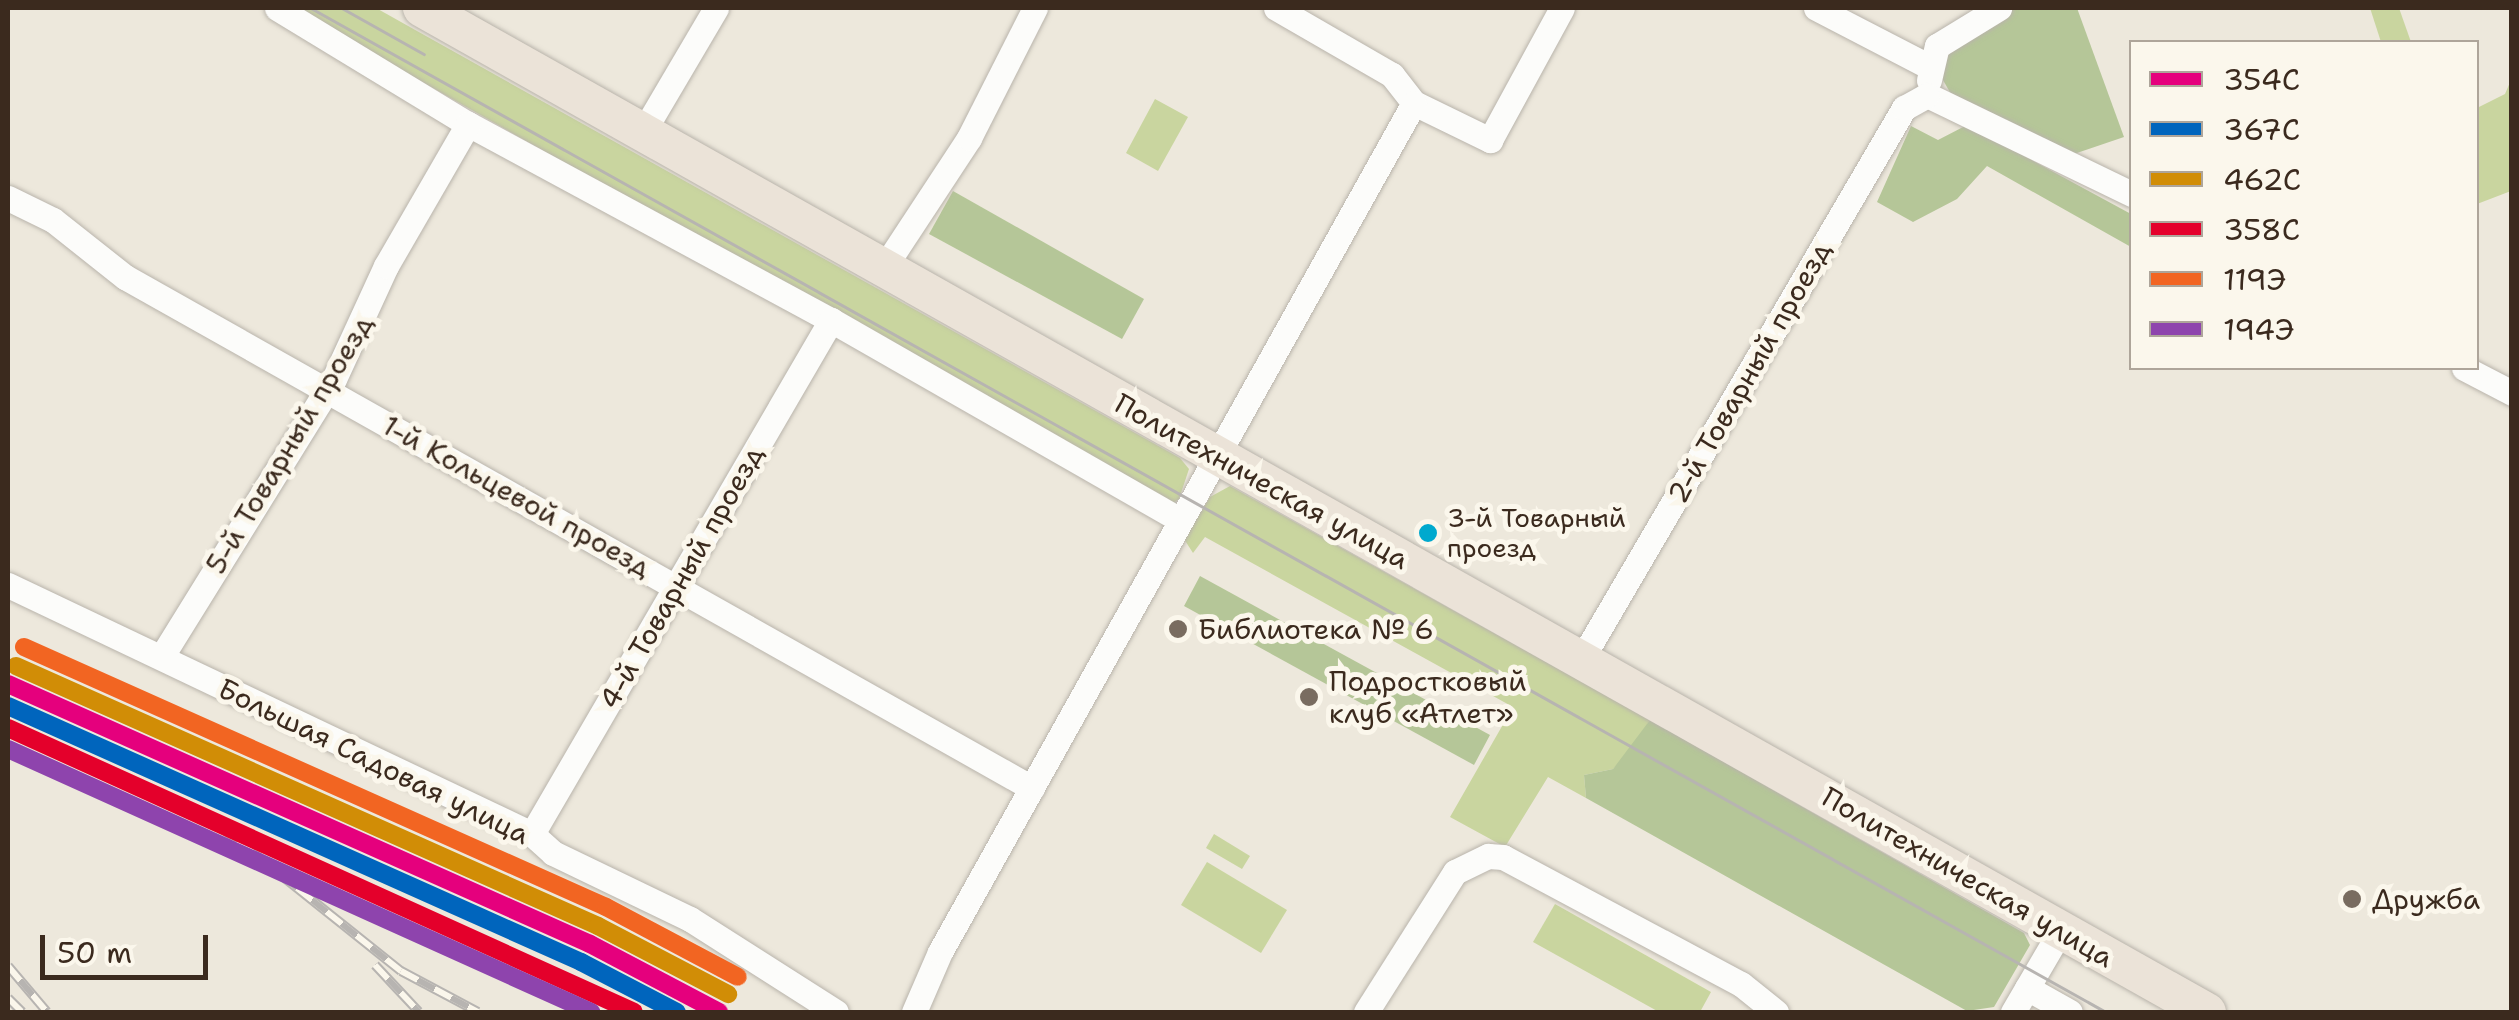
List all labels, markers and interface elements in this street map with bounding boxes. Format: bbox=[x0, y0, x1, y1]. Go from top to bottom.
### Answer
legend bbox=[2129, 40, 2479, 370]
text: 354С bbox=[2223, 59, 2300, 100]
text: 367С bbox=[2223, 109, 2300, 150]
text: 462С bbox=[2223, 159, 2301, 200]
text: 358С bbox=[2223, 209, 2300, 250]
street label: 2-й Товарный проезд bbox=[1660, 235, 1838, 509]
text: 119Э bbox=[2223, 259, 2286, 300]
street label: 5-й Товарный проезд bbox=[198, 309, 380, 579]
text: 194Э bbox=[2223, 309, 2294, 350]
street label: Политехническая улица bbox=[1109, 386, 1415, 576]
street label: 1-й Кольцевой проезд bbox=[377, 408, 657, 584]
street label: 4-й Товарный проезд bbox=[592, 439, 770, 715]
place label: 3-й Товарный проезд bbox=[1447, 502, 1626, 564]
marker: 3-й Товарный проезд bbox=[1418, 523, 1438, 543]
place label: Библиотека № 6 bbox=[1198, 612, 1434, 646]
marker: Библиотека № 6 bbox=[1167, 618, 1189, 640]
place label: Подростковый клуб «Атлет» bbox=[1329, 664, 1527, 730]
street label: Большая Садовая улица bbox=[213, 671, 535, 851]
marker: Подростковый клуб «Атлет» bbox=[1298, 686, 1320, 708]
street label: Политехническая улица bbox=[1816, 780, 2120, 974]
place label: Дружба bbox=[2372, 882, 2480, 916]
marker: Дружба bbox=[2341, 888, 2363, 910]
scale bar bbox=[45, 915, 212, 977]
text: 50 m bbox=[57, 932, 132, 973]

